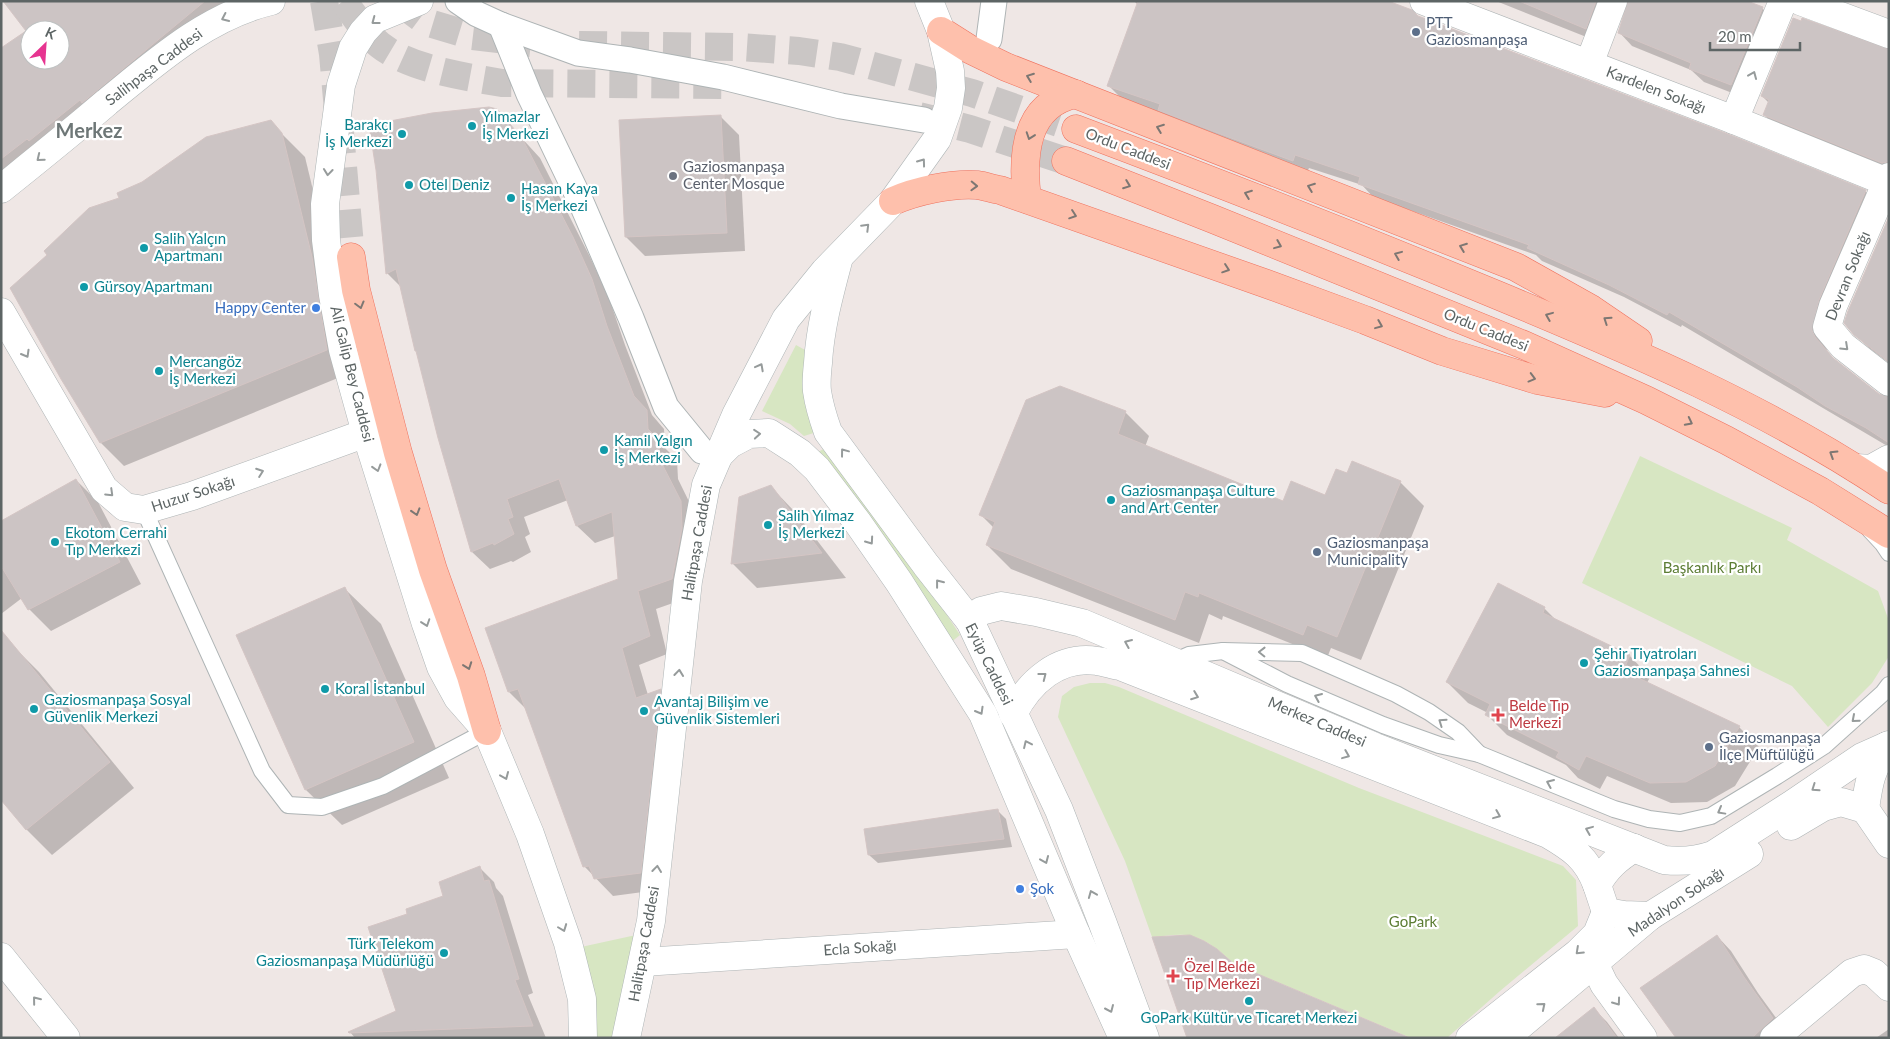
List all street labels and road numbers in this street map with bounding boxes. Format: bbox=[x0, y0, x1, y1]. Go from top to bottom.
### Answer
street label: Salihpaşa Caddesi bbox=[101, 24, 206, 109]
street label: Kardelen Sokağı bbox=[1604, 62, 1709, 116]
street label: Ordu Caddesi bbox=[1083, 124, 1174, 173]
street label: Devran Sokağı bbox=[1821, 228, 1873, 323]
street label: Ali Galip Bey Caddesi bbox=[327, 304, 379, 444]
street label: Ordu Caddesi bbox=[1441, 304, 1531, 354]
street label: Huzur Sokağı bbox=[149, 471, 237, 515]
street label: Halitpaşa Caddesi bbox=[677, 484, 715, 602]
street label: Eyüp Caddesi bbox=[962, 620, 1017, 707]
street label: Merkez Caddesi bbox=[1265, 692, 1369, 750]
street label: Madalyon Sokağı bbox=[1624, 862, 1727, 940]
street label: Halitpaşa Caddesi bbox=[624, 885, 662, 1003]
street label: Ecla Sokağı bbox=[823, 935, 897, 959]

